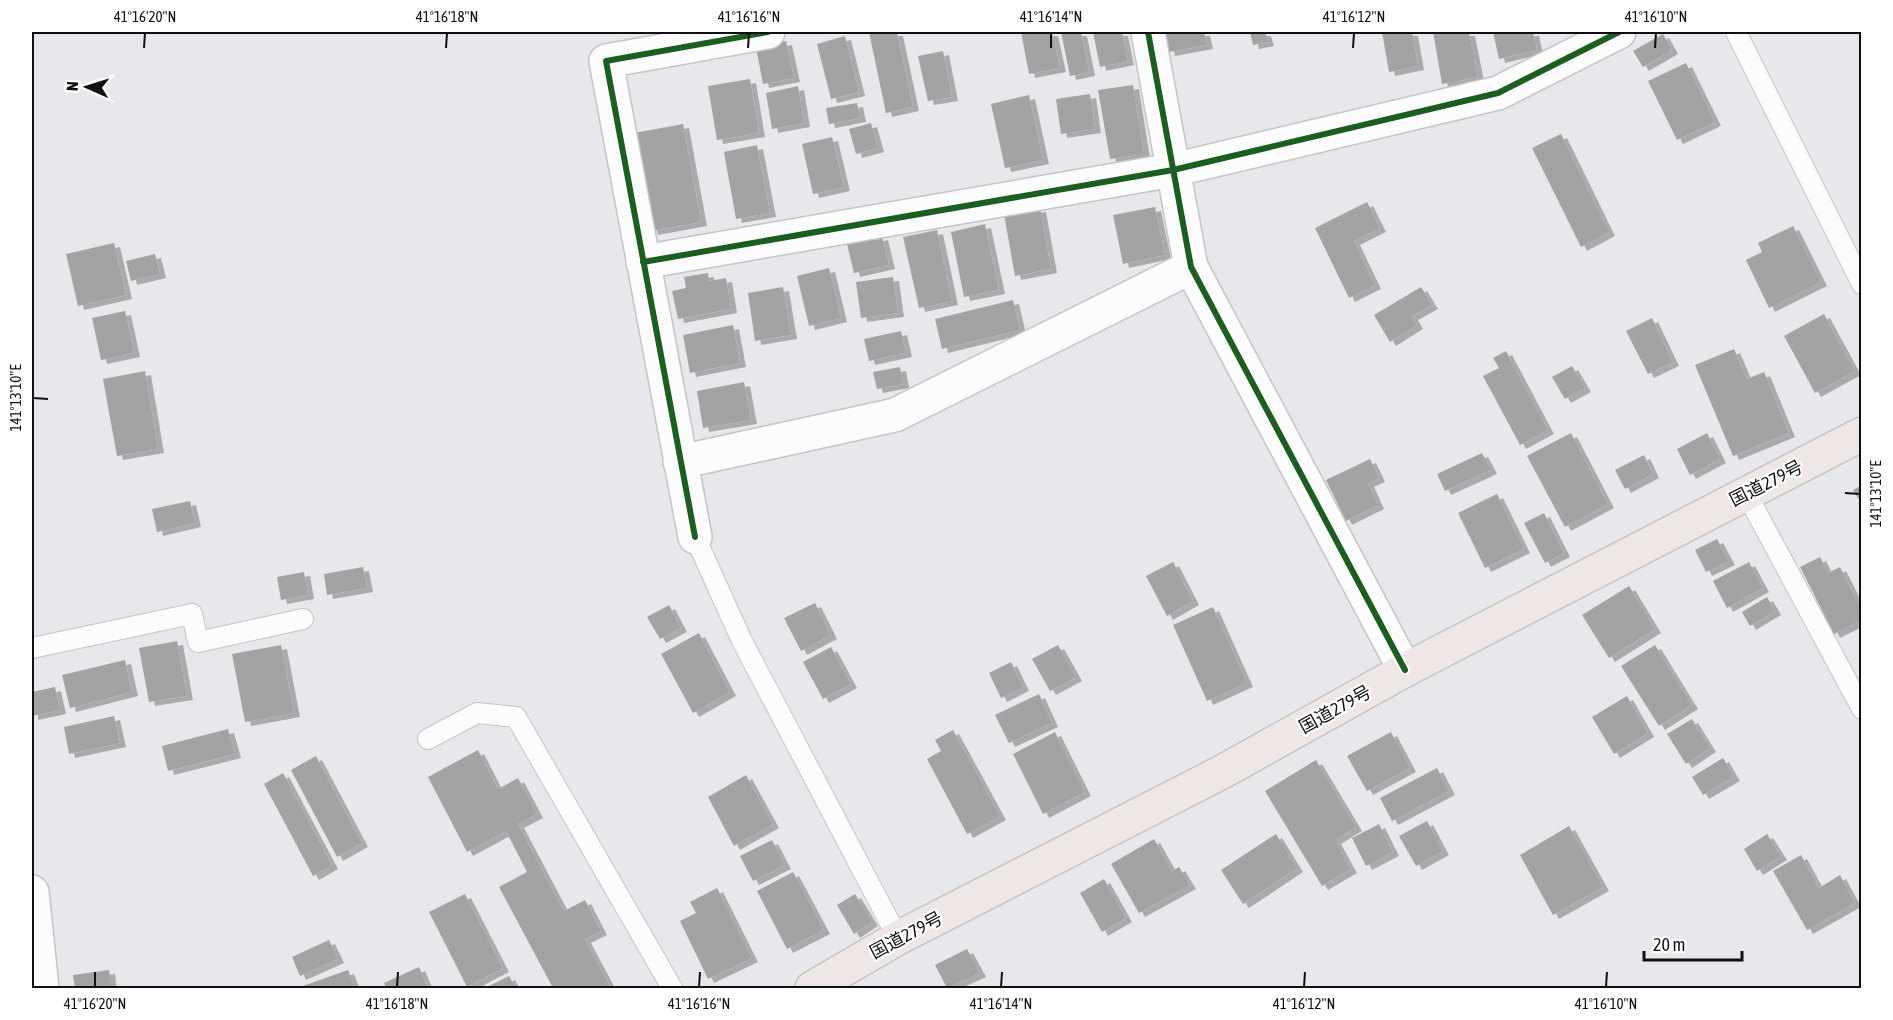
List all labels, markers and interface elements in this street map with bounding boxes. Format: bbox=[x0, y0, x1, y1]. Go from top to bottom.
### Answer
text: 41°16'20"N bbox=[114, 8, 176, 25]
text: 41°16'18"N bbox=[416, 8, 478, 25]
text: 41°16'16"N bbox=[718, 8, 780, 25]
text: 41°16'14"N bbox=[1020, 8, 1082, 25]
text: 41°16'12"N bbox=[1323, 8, 1385, 25]
text: 41°16'10"N bbox=[1625, 8, 1687, 25]
north arrow bbox=[57, 57, 117, 117]
text: N bbox=[63, 81, 81, 91]
text: 141°13'10"E bbox=[7, 364, 24, 432]
street label: 国道279号 bbox=[1726, 456, 1806, 510]
text: 141°13'10"E bbox=[1867, 460, 1884, 528]
street label: 国道279号 bbox=[1295, 681, 1375, 737]
street label: 国道279号 bbox=[866, 907, 946, 963]
scale bar bbox=[1644, 924, 1742, 962]
text: 20 m bbox=[1653, 934, 1685, 955]
text: 41°16'20"N bbox=[64, 995, 126, 1012]
text: 41°16'18"N bbox=[366, 995, 428, 1012]
text: 41°16'16"N bbox=[668, 995, 730, 1012]
text: 41°16'14"N bbox=[970, 995, 1032, 1012]
text: 41°16'12"N bbox=[1273, 995, 1335, 1012]
text: 41°16'10"N bbox=[1575, 995, 1637, 1012]

